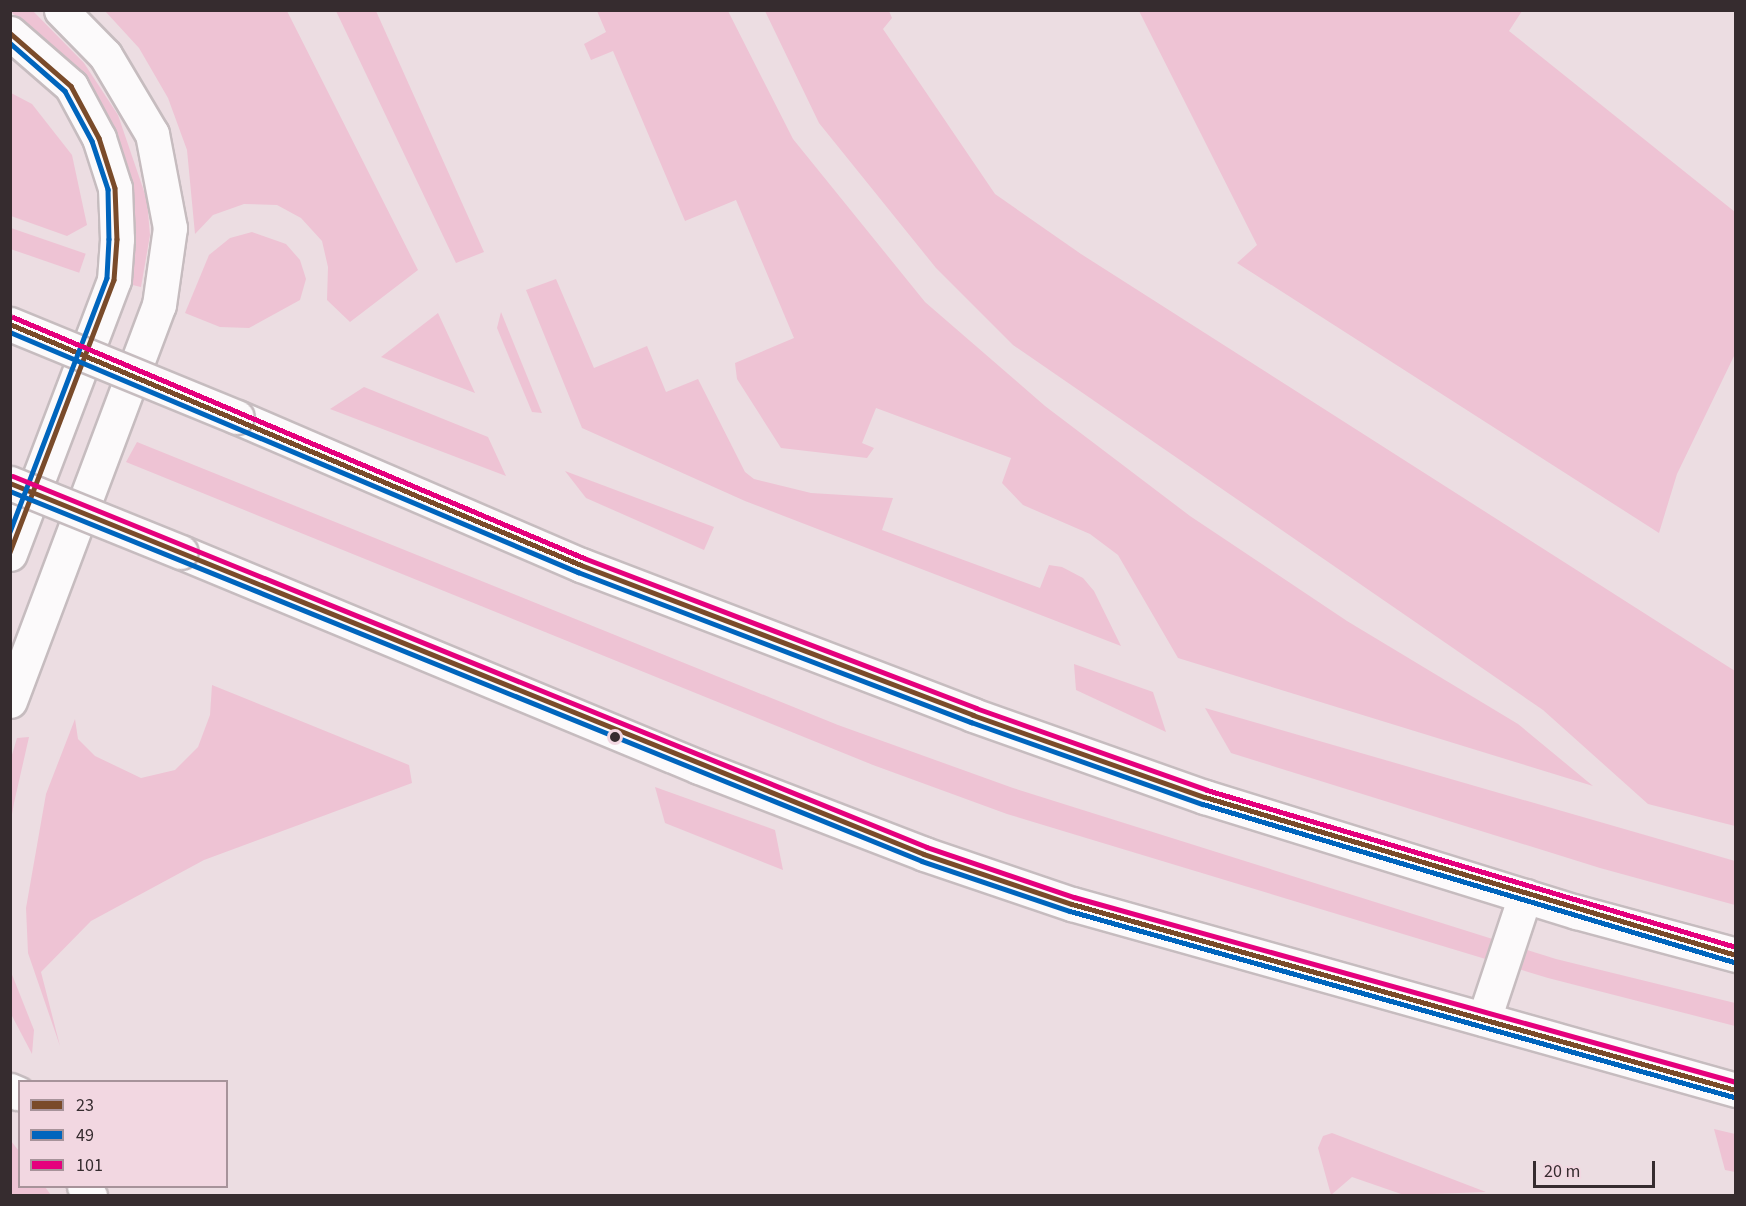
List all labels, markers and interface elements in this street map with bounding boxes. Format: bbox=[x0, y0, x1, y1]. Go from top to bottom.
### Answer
unlabelled marker bbox=[609, 731, 621, 743]
legend bbox=[18, 1080, 228, 1188]
text: 23 bbox=[76, 1093, 94, 1118]
text: 49 bbox=[76, 1123, 94, 1148]
scale bar bbox=[1536, 1149, 1658, 1187]
text: 101 bbox=[76, 1153, 103, 1178]
text: 20 m bbox=[1544, 1159, 1580, 1184]

